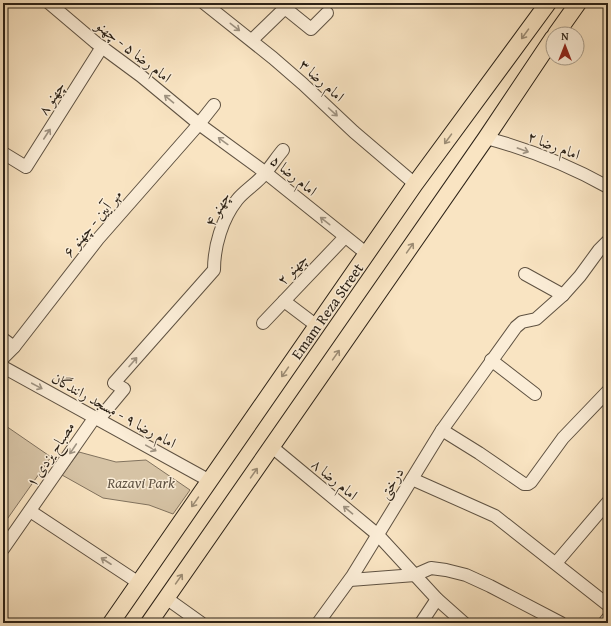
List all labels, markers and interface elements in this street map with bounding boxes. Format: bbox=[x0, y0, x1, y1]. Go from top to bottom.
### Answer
street label: امام رضا ۵ - چهنو bbox=[88, 14, 176, 90]
one-way arrow bbox=[229, 23, 240, 31]
north arrow bbox=[545, 26, 585, 66]
text: N bbox=[561, 28, 569, 44]
one-way arrow bbox=[520, 29, 529, 40]
street label: امام رضا ۳ bbox=[293, 54, 349, 108]
street label: چهنو ۸ bbox=[32, 77, 70, 119]
one-way arrow bbox=[164, 95, 174, 104]
one-way arrow bbox=[328, 107, 338, 117]
street label: امام رضا ۲ bbox=[524, 125, 583, 167]
one-way arrow bbox=[43, 128, 51, 140]
one-way arrow bbox=[444, 134, 452, 145]
one-way arrow bbox=[217, 137, 228, 145]
one-way arrow bbox=[517, 147, 530, 154]
street label: امام رضا ۵ bbox=[264, 150, 322, 203]
street label: مهر آیین - چهنو ۶ bbox=[58, 185, 127, 261]
street label: چهنو ۴ bbox=[199, 188, 235, 230]
one-way arrow bbox=[320, 217, 331, 225]
one-way arrow bbox=[406, 243, 414, 254]
street label: چهنو ۲ bbox=[272, 249, 312, 289]
street label: Emam Reza Street bbox=[286, 258, 368, 363]
one-way arrow bbox=[332, 350, 340, 361]
one-way arrow bbox=[128, 357, 137, 368]
one-way arrow bbox=[281, 366, 289, 377]
street label: امام رضا ۹ - مسجد رانندگان bbox=[47, 367, 180, 456]
one-way arrow bbox=[31, 382, 43, 390]
street label: مصباح یزدی ۱ bbox=[20, 417, 82, 492]
one-way arrow bbox=[69, 443, 77, 454]
one-way arrow bbox=[145, 445, 157, 453]
street label: امام رضا ۸ bbox=[305, 453, 363, 507]
street label: درختی bbox=[373, 463, 409, 503]
one-way arrow bbox=[250, 468, 258, 479]
park label: Razavi Park bbox=[106, 472, 175, 493]
one-way arrow bbox=[191, 496, 199, 507]
one-way arrow bbox=[342, 506, 353, 515]
one-way arrow bbox=[100, 557, 112, 565]
one-way arrow bbox=[175, 574, 183, 585]

